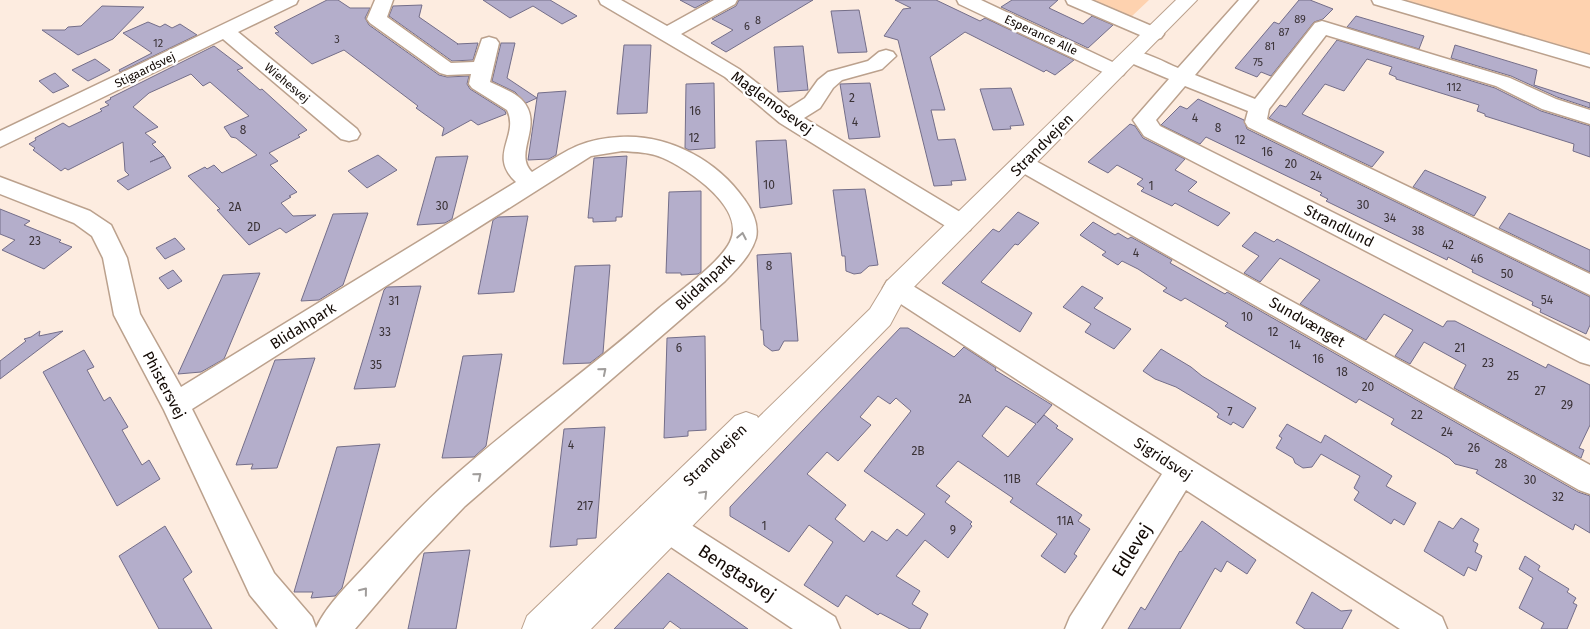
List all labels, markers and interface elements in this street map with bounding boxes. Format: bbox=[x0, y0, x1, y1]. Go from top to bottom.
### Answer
street label: Esperance Alle bbox=[1002, 12, 1080, 58]
house number: 89 bbox=[1294, 13, 1306, 26]
house number: 8 bbox=[755, 14, 761, 27]
house number: 6 bbox=[744, 20, 750, 33]
house number: 87 bbox=[1279, 26, 1290, 39]
house number: 3 bbox=[334, 33, 340, 46]
house number: 12 bbox=[153, 37, 163, 50]
house number: 81 bbox=[1265, 40, 1275, 53]
street label: Stigaardsvej bbox=[112, 49, 178, 91]
house number: 75 bbox=[1253, 56, 1264, 69]
street label: Wiehesvej bbox=[262, 60, 312, 106]
street label: Maglemosevej bbox=[728, 67, 816, 139]
house number: 112 bbox=[1447, 81, 1461, 94]
house number: 2 bbox=[849, 91, 855, 105]
house number: 16 bbox=[689, 104, 701, 118]
street label: Strandvejen bbox=[1007, 110, 1077, 180]
house number: 4 bbox=[1192, 111, 1199, 125]
house number: 4 bbox=[852, 115, 859, 129]
house number: 8 bbox=[1215, 121, 1222, 135]
house number: 8 bbox=[240, 123, 247, 137]
house number: 12 bbox=[688, 131, 700, 145]
house number: 12 bbox=[1234, 133, 1246, 147]
house number: 16 bbox=[1261, 145, 1273, 159]
house number: 20 bbox=[1285, 157, 1298, 171]
house number: 24 bbox=[1310, 169, 1323, 183]
house number: 10 bbox=[763, 178, 775, 192]
house number: 1 bbox=[1148, 179, 1154, 193]
house number: 30 bbox=[1357, 198, 1370, 212]
house number: 30 bbox=[436, 199, 449, 213]
house number: 2A bbox=[229, 200, 242, 214]
street label: Strandlund bbox=[1301, 201, 1377, 251]
house number: 34 bbox=[1384, 211, 1397, 225]
house number: 2D bbox=[247, 220, 261, 234]
house number: 38 bbox=[1412, 224, 1425, 238]
one-way arrow bbox=[737, 232, 747, 240]
house number: 23 bbox=[29, 234, 41, 248]
house number: 42 bbox=[1442, 238, 1454, 252]
house number: 4 bbox=[1133, 246, 1140, 260]
street label: Blidahpark bbox=[672, 250, 738, 314]
house number: 46 bbox=[1471, 252, 1483, 266]
house number: 8 bbox=[766, 259, 773, 273]
house number: 50 bbox=[1501, 267, 1514, 281]
street label: Sundvænget bbox=[1266, 293, 1349, 351]
house number: 54 bbox=[1541, 293, 1554, 307]
house number: 31 bbox=[389, 294, 399, 308]
street label: Blidahpark bbox=[267, 299, 339, 353]
house number: 10 bbox=[1241, 310, 1253, 324]
house number: 33 bbox=[379, 325, 391, 339]
house number: 12 bbox=[1267, 325, 1279, 339]
house number: 14 bbox=[1289, 338, 1301, 352]
house number: 6 bbox=[676, 341, 682, 355]
house number: 21 bbox=[1455, 341, 1465, 355]
street label: Phistersvej bbox=[139, 348, 189, 422]
house number: 16 bbox=[1312, 352, 1324, 366]
house number: 23 bbox=[1482, 356, 1494, 370]
house number: 35 bbox=[370, 358, 382, 372]
house number: 18 bbox=[1336, 365, 1348, 379]
one-way arrow bbox=[597, 368, 606, 377]
house number: 25 bbox=[1507, 369, 1519, 383]
house number: 20 bbox=[1362, 380, 1375, 394]
house number: 27 bbox=[1534, 384, 1546, 398]
house number: 2A bbox=[959, 392, 972, 406]
house number: 29 bbox=[1561, 398, 1573, 412]
house number: 7 bbox=[1227, 405, 1233, 419]
house number: 22 bbox=[1411, 408, 1423, 422]
street label: Strandvejen bbox=[679, 420, 751, 490]
house number: 24 bbox=[1441, 425, 1454, 439]
street label: Sigridsvej bbox=[1131, 434, 1195, 484]
house number: 4 bbox=[568, 438, 575, 452]
house number: 26 bbox=[1468, 441, 1480, 455]
house number: 2B bbox=[911, 444, 925, 458]
house number: 28 bbox=[1495, 457, 1508, 471]
house number: 11B bbox=[1003, 472, 1021, 486]
one-way arrow bbox=[472, 473, 481, 481]
house number: 30 bbox=[1524, 473, 1537, 487]
house number: 32 bbox=[1552, 490, 1564, 504]
one-way arrow bbox=[698, 491, 707, 500]
house number: 217 bbox=[577, 499, 593, 513]
house number: 11A bbox=[1056, 514, 1074, 528]
house number: 1 bbox=[761, 519, 767, 533]
street label: Edlevej bbox=[1107, 519, 1157, 581]
house number: 9 bbox=[950, 523, 956, 537]
street label: Bengtasvej bbox=[694, 540, 780, 606]
one-way arrow bbox=[359, 588, 368, 597]

